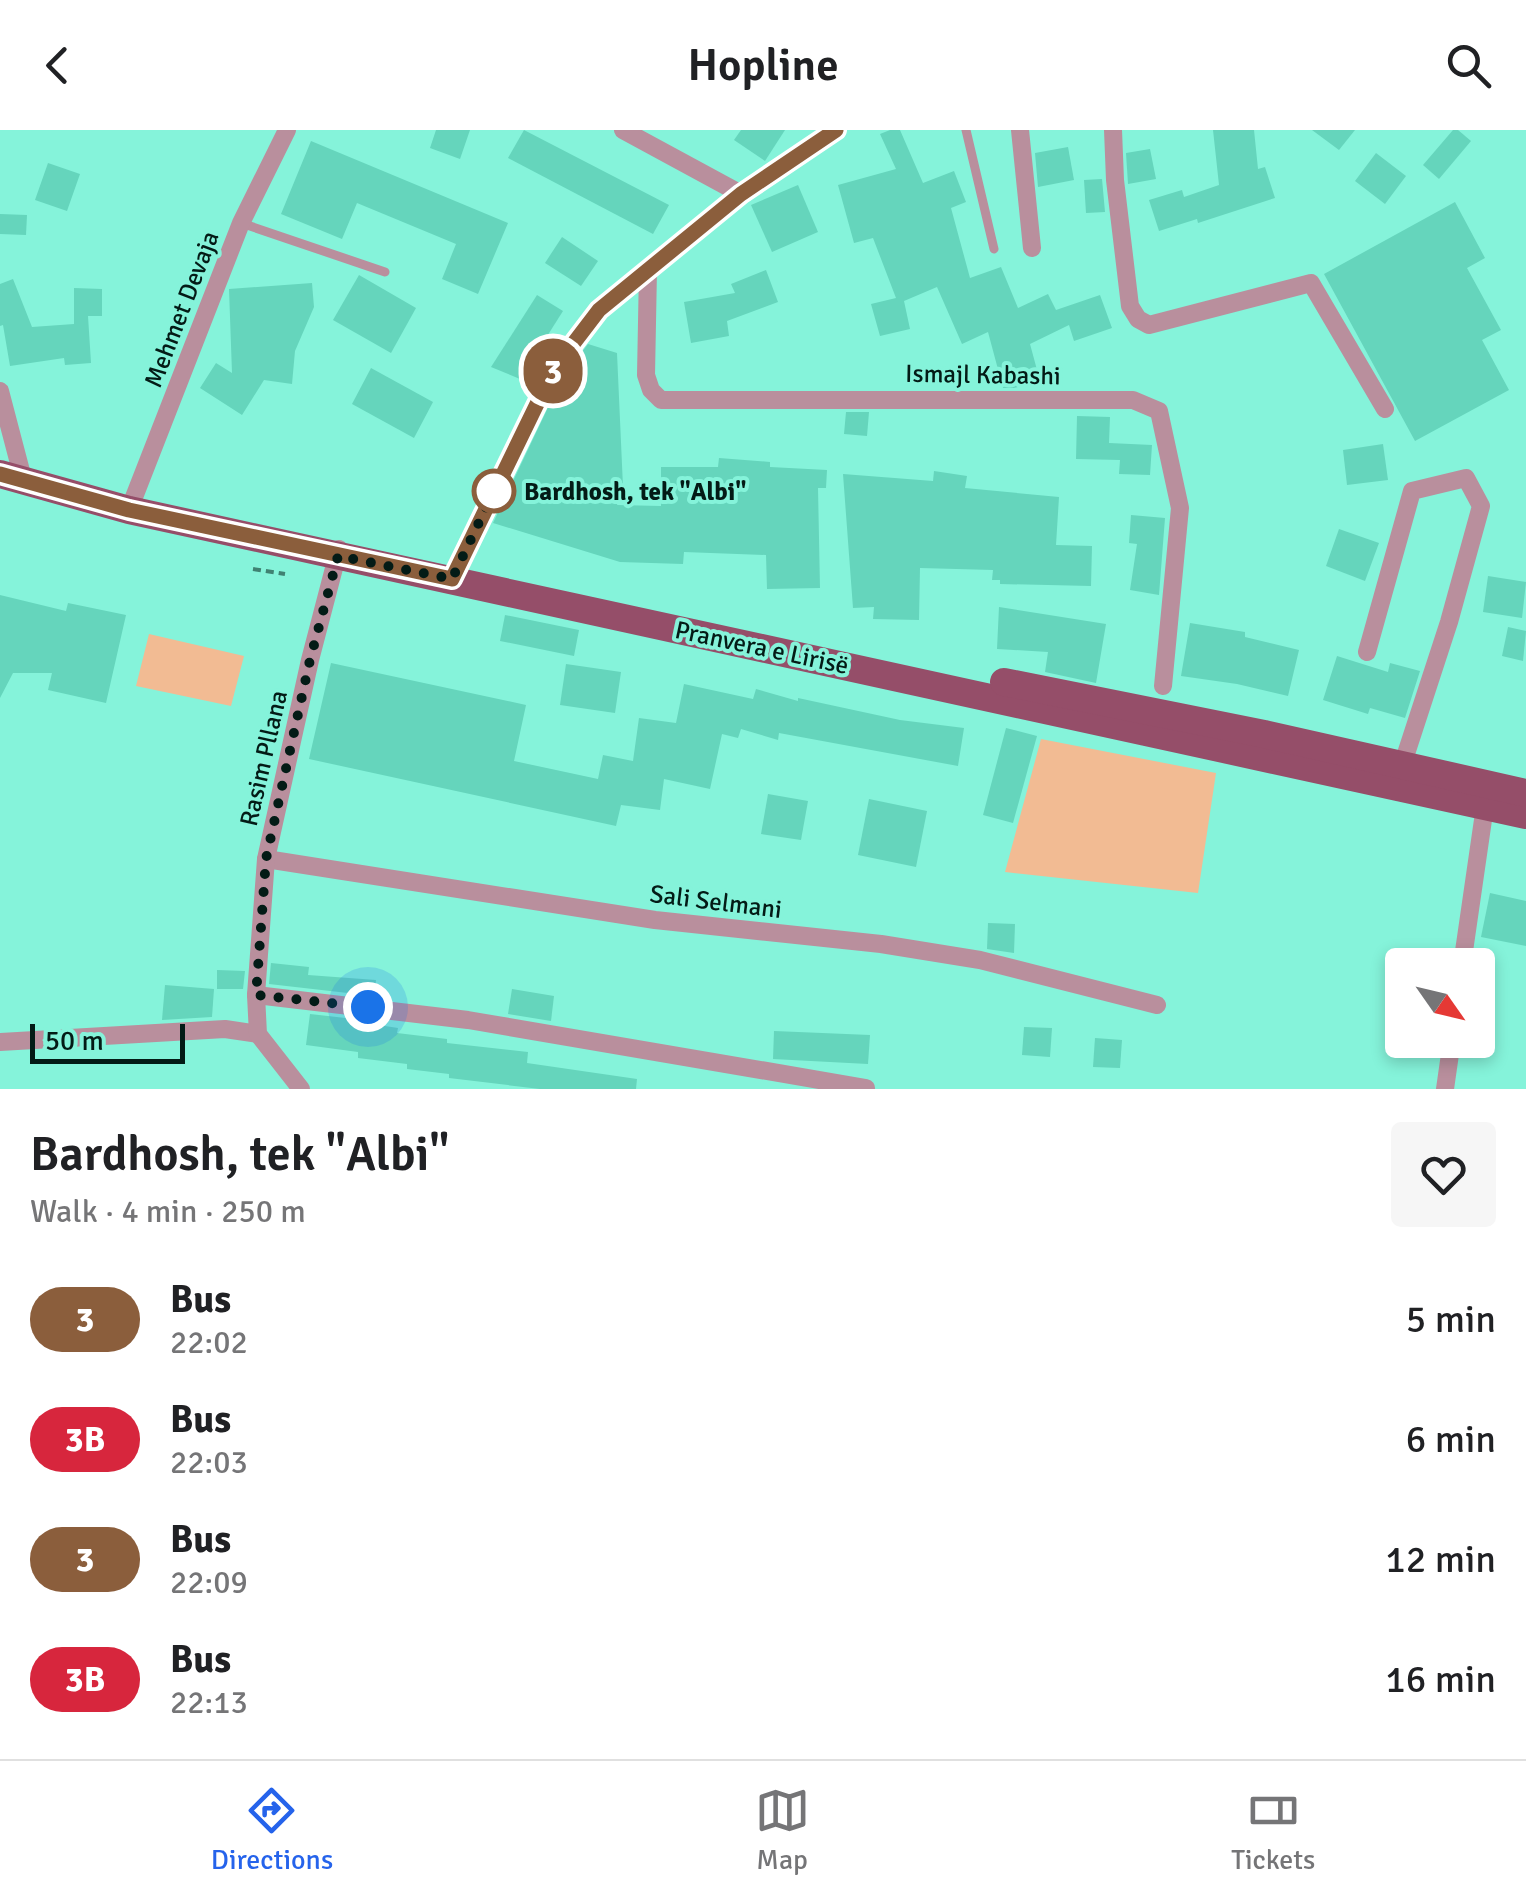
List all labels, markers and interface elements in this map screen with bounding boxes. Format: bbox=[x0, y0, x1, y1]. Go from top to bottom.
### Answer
icon: back bbox=[30, 38, 85, 93]
text: Hopline bbox=[687, 38, 839, 93]
icon: search bbox=[1441, 38, 1496, 93]
street label: Mehmet Devaja bbox=[137, 227, 226, 392]
line badge: 3 bbox=[520, 338, 586, 404]
text: 3 bbox=[544, 350, 562, 393]
street label: Ismajl Kabashi bbox=[905, 358, 1061, 391]
marker: Bardhosh, tek "Albi" bbox=[473, 470, 515, 512]
place label: Bardhosh, tek "Albi" bbox=[524, 476, 746, 507]
street label: Pranvera e Lirisë bbox=[672, 614, 852, 681]
street label: Rasim Pllana bbox=[233, 687, 294, 829]
street label: Sali Selmani bbox=[648, 878, 784, 925]
north arrow bbox=[1385, 948, 1495, 1058]
map controls bbox=[1385, 948, 1495, 1058]
your location bbox=[343, 982, 393, 1032]
scale bar bbox=[30, 1019, 185, 1064]
text: 50 m bbox=[45, 1024, 104, 1058]
button: heart bbox=[1391, 1122, 1496, 1227]
text: Bardhosh, tek "Albi" bbox=[30, 1125, 449, 1184]
text: Walk · 4 min · 250 m bbox=[30, 1192, 306, 1231]
text: Bus bbox=[170, 1276, 231, 1323]
text: 5 min bbox=[1406, 1296, 1496, 1343]
text: 3 bbox=[76, 1298, 94, 1341]
text: 22:02 bbox=[170, 1323, 248, 1362]
text: Bus bbox=[170, 1396, 231, 1443]
text: 6 min bbox=[1406, 1416, 1496, 1463]
text: 3B bbox=[65, 1418, 105, 1461]
text: 22:03 bbox=[170, 1443, 248, 1482]
text: Bus bbox=[170, 1516, 231, 1563]
text: 12 min bbox=[1385, 1536, 1496, 1583]
text: 3 bbox=[76, 1538, 94, 1581]
text: 22:09 bbox=[170, 1563, 248, 1602]
text: Bus bbox=[170, 1636, 231, 1683]
text: 16 min bbox=[1385, 1656, 1496, 1703]
text: 3B bbox=[65, 1658, 105, 1701]
text: 22:13 bbox=[170, 1683, 248, 1722]
tab: Directions bbox=[211, 1783, 333, 1877]
tab: Map bbox=[755, 1783, 810, 1877]
tab: Tickets bbox=[1231, 1783, 1315, 1877]

